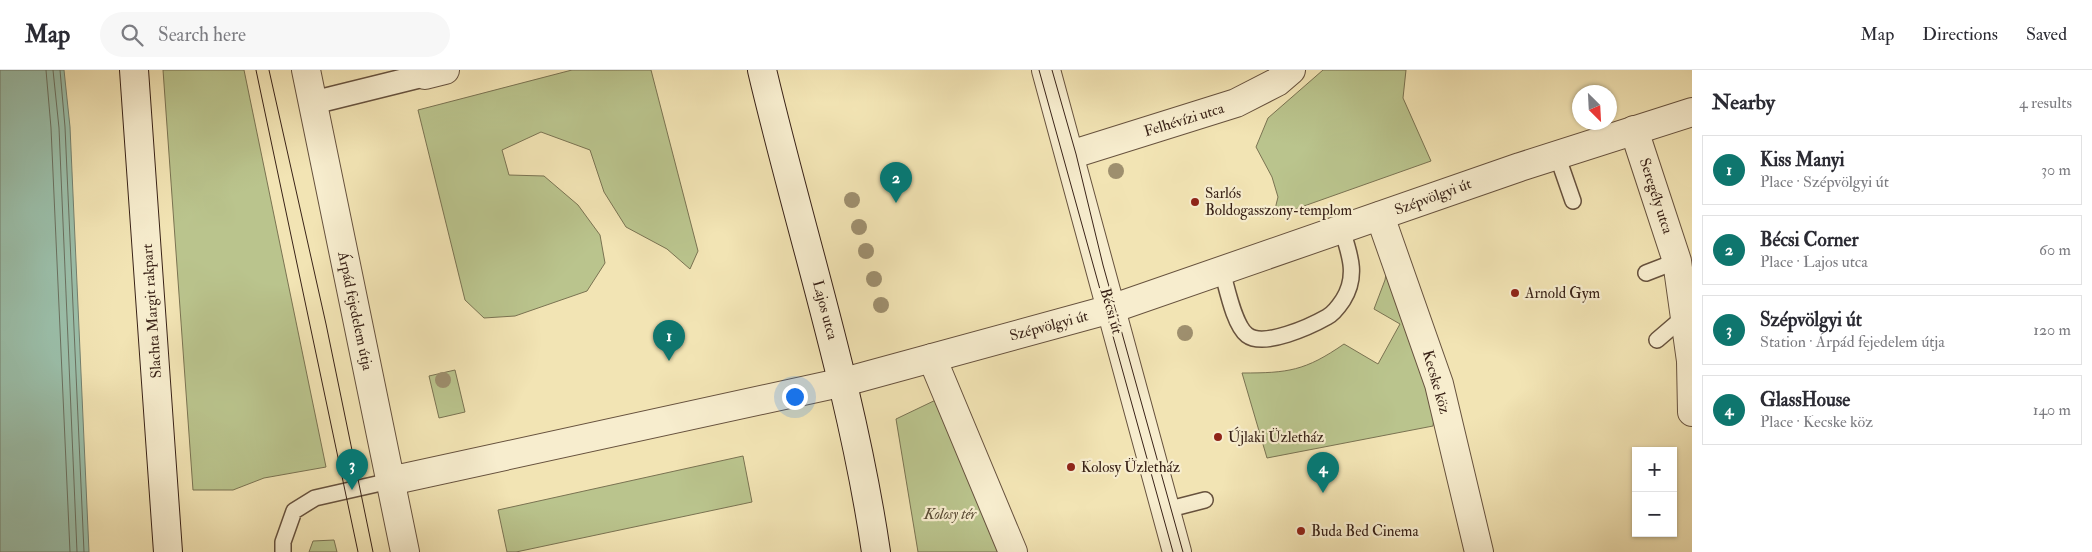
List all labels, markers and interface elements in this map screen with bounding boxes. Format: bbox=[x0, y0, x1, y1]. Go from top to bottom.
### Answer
search box bbox=[100, 12, 450, 57]
text: Map bbox=[25, 19, 70, 50]
icon: search bbox=[118, 21, 146, 49]
text: Search here bbox=[158, 23, 246, 47]
text: Map bbox=[1861, 23, 1894, 46]
text: Directions bbox=[1922, 23, 1998, 46]
text: Saved bbox=[2026, 23, 2067, 46]
north arrow bbox=[1572, 85, 1617, 130]
text: Nearby bbox=[1712, 89, 1775, 116]
text: 4 results bbox=[2019, 93, 2072, 113]
street label: Felhévízi utca bbox=[1142, 99, 1227, 141]
text: Kiss Manyi bbox=[1760, 148, 1844, 172]
street label: Seregély utca bbox=[1635, 156, 1677, 237]
text: 1 bbox=[1726, 160, 1732, 180]
text: 30 m bbox=[2041, 160, 2071, 180]
pin: 2 bbox=[880, 162, 912, 203]
text: Place · Szépvölgyi út bbox=[1760, 172, 1889, 192]
street label: Szépvölgyi út bbox=[1392, 174, 1475, 221]
place label: Sarlós Boldogasszony-templom bbox=[1205, 184, 1352, 221]
marker: Sarlós Boldogasszony-templom bbox=[1189, 196, 1201, 208]
text: Bécsi Corner bbox=[1760, 228, 1859, 252]
text: 2 bbox=[1725, 240, 1733, 260]
text: 60 m bbox=[2039, 240, 2071, 260]
street label: Slachta Margit rakpart bbox=[138, 243, 167, 379]
street label: Árpád fejedelem útja bbox=[332, 248, 379, 373]
text: Place · Lajos utca bbox=[1760, 252, 1868, 272]
street label: Lajos utca bbox=[808, 278, 842, 343]
place label: Arnold Gym bbox=[1524, 284, 1600, 303]
street label: Bécsi út bbox=[1095, 286, 1127, 336]
marker: Arnold Gym bbox=[1509, 287, 1521, 299]
street label: Szépvölgyi út bbox=[1008, 306, 1091, 347]
text: Szépvölgyi út bbox=[1760, 308, 1862, 332]
pin: 1 bbox=[653, 320, 685, 361]
text: 3 bbox=[1726, 320, 1732, 340]
text: 120 m bbox=[2033, 320, 2071, 340]
text: Station · Árpád fejedelem útja bbox=[1760, 332, 1945, 352]
street label: Kecske köz bbox=[1418, 348, 1454, 416]
your location bbox=[782, 384, 808, 410]
text: GlassHouse bbox=[1760, 388, 1850, 412]
text: 4 bbox=[1725, 400, 1733, 420]
text: 140 m bbox=[2033, 400, 2071, 420]
text: Place · Kecske köz bbox=[1760, 412, 1873, 432]
place label: Újlaki Üzletház bbox=[1228, 426, 1324, 447]
marker: Újlaki Üzletház bbox=[1212, 431, 1224, 443]
map controls bbox=[1632, 447, 1677, 537]
button: + bbox=[1632, 447, 1677, 492]
pin: 3 bbox=[336, 449, 368, 490]
pin: 4 bbox=[1307, 452, 1339, 493]
place label: Kolosy Üzletház bbox=[1081, 457, 1180, 477]
marker: Kolosy Üzletház bbox=[1065, 461, 1077, 473]
button: − bbox=[1632, 492, 1677, 537]
park label: Kolosy tér bbox=[923, 505, 977, 524]
place label: Buda Bed Cinema bbox=[1311, 522, 1419, 541]
marker: Buda Bed Cinema bbox=[1295, 525, 1307, 537]

